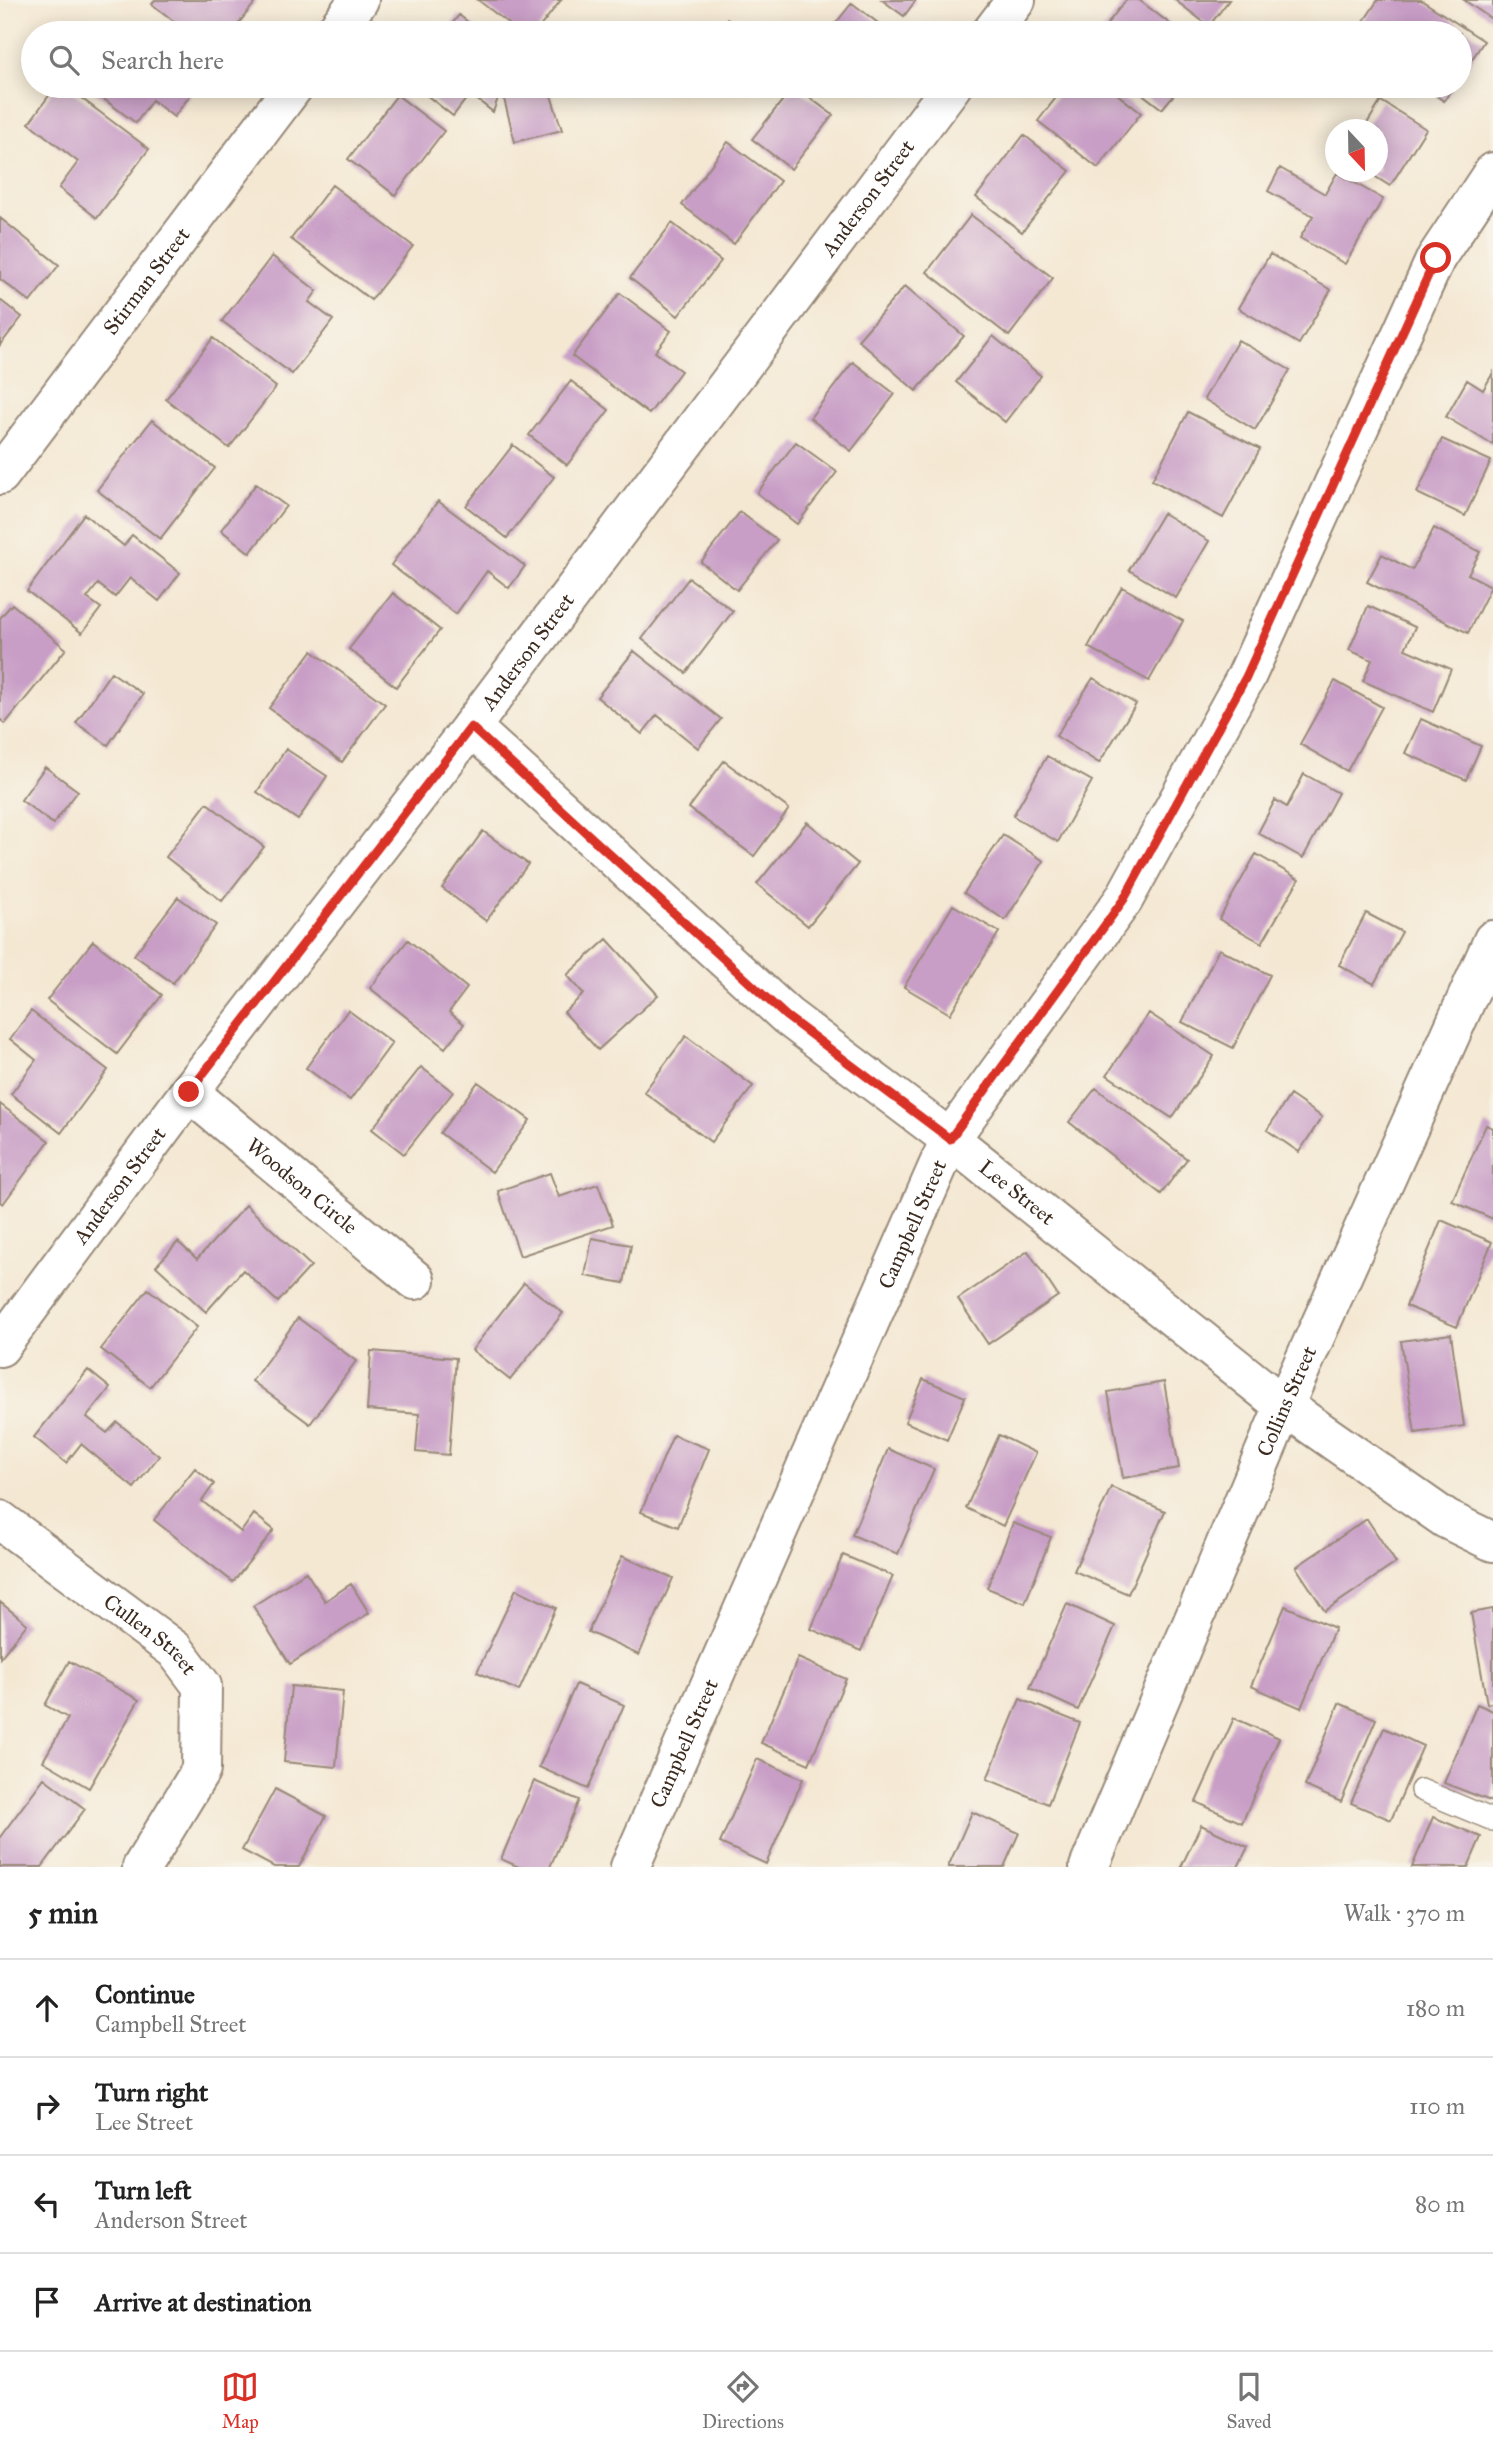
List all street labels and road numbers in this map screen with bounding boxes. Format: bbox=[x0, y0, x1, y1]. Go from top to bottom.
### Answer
street label: Anderson Street bbox=[815, 134, 920, 262]
street label: Stirman Street bbox=[98, 222, 196, 340]
street label: Anderson Street bbox=[475, 588, 580, 716]
street label: Anderson Street bbox=[67, 1121, 172, 1250]
street label: Woodson Circle bbox=[241, 1132, 363, 1240]
street label: Lee Street bbox=[974, 1154, 1060, 1231]
street label: Campbell Street bbox=[873, 1155, 952, 1293]
street label: Collins Street bbox=[1251, 1341, 1322, 1460]
street label: Cullen Street bbox=[98, 1588, 202, 1681]
street label: Campbell Street bbox=[645, 1674, 724, 1812]

